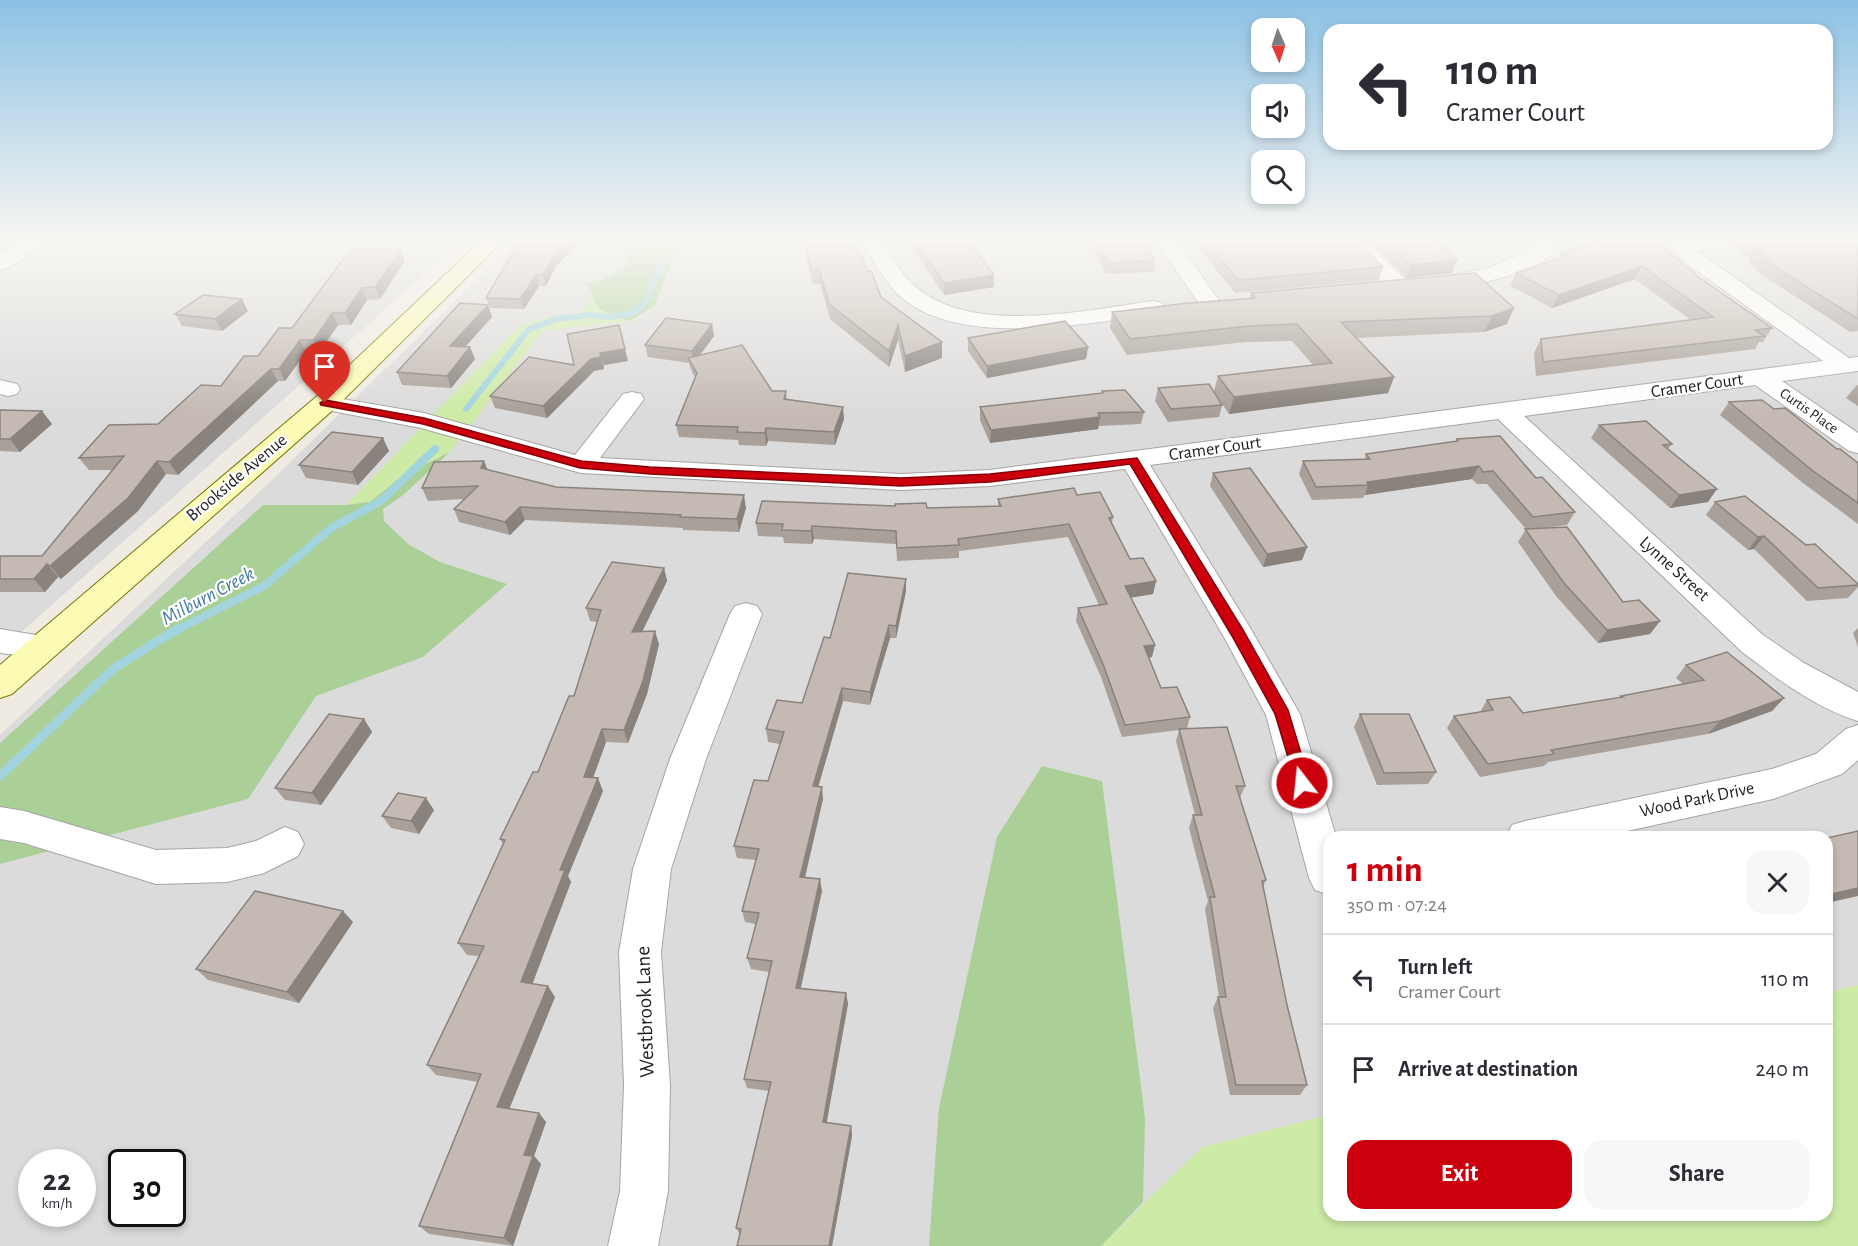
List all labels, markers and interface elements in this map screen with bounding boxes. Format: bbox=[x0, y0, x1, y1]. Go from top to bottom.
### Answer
north arrow bbox=[1251, 18, 1305, 72]
map controls bbox=[1251, 18, 1305, 204]
icon: left bbox=[1347, 48, 1425, 126]
text: 110 m bbox=[1446, 50, 1538, 92]
button: sound bbox=[1251, 84, 1305, 138]
text: Cramer Court bbox=[1446, 99, 1585, 126]
button: search bbox=[1251, 150, 1305, 204]
pin bbox=[299, 341, 350, 403]
icon: arrive bbox=[308, 350, 341, 383]
street label: Cramer Court bbox=[1650, 371, 1744, 401]
street label: Curtis Place bbox=[1777, 385, 1841, 437]
street label: Brookside Avenue bbox=[183, 431, 291, 525]
street label: Cramer Court bbox=[1168, 434, 1262, 464]
street label: Lynne Street bbox=[1636, 533, 1712, 605]
water label: Milburn Creek bbox=[158, 563, 258, 629]
position arrow bbox=[1270, 751, 1334, 815]
street label: Wood Park Drive bbox=[1638, 779, 1756, 821]
button: close bbox=[1746, 851, 1809, 914]
text: 1 min bbox=[1347, 852, 1423, 888]
text: 350 m · 07:24 bbox=[1347, 895, 1447, 915]
street label: Westbrook Lane bbox=[632, 946, 658, 1078]
text: Turn left bbox=[1398, 956, 1472, 978]
icon: left bbox=[1347, 963, 1380, 996]
text: 110 m bbox=[1761, 968, 1809, 990]
text: Cramer Court bbox=[1398, 982, 1501, 1002]
icon: arrive bbox=[1347, 1053, 1380, 1086]
text: Arrive at destination bbox=[1398, 1058, 1578, 1080]
text: 240 m bbox=[1756, 1058, 1809, 1080]
button: Exit bbox=[1347, 1140, 1572, 1209]
button: Share bbox=[1584, 1140, 1809, 1209]
speed limit sign: 30 bbox=[108, 1149, 186, 1227]
text: 22 bbox=[43, 1166, 71, 1196]
text: km/h bbox=[42, 1196, 72, 1211]

